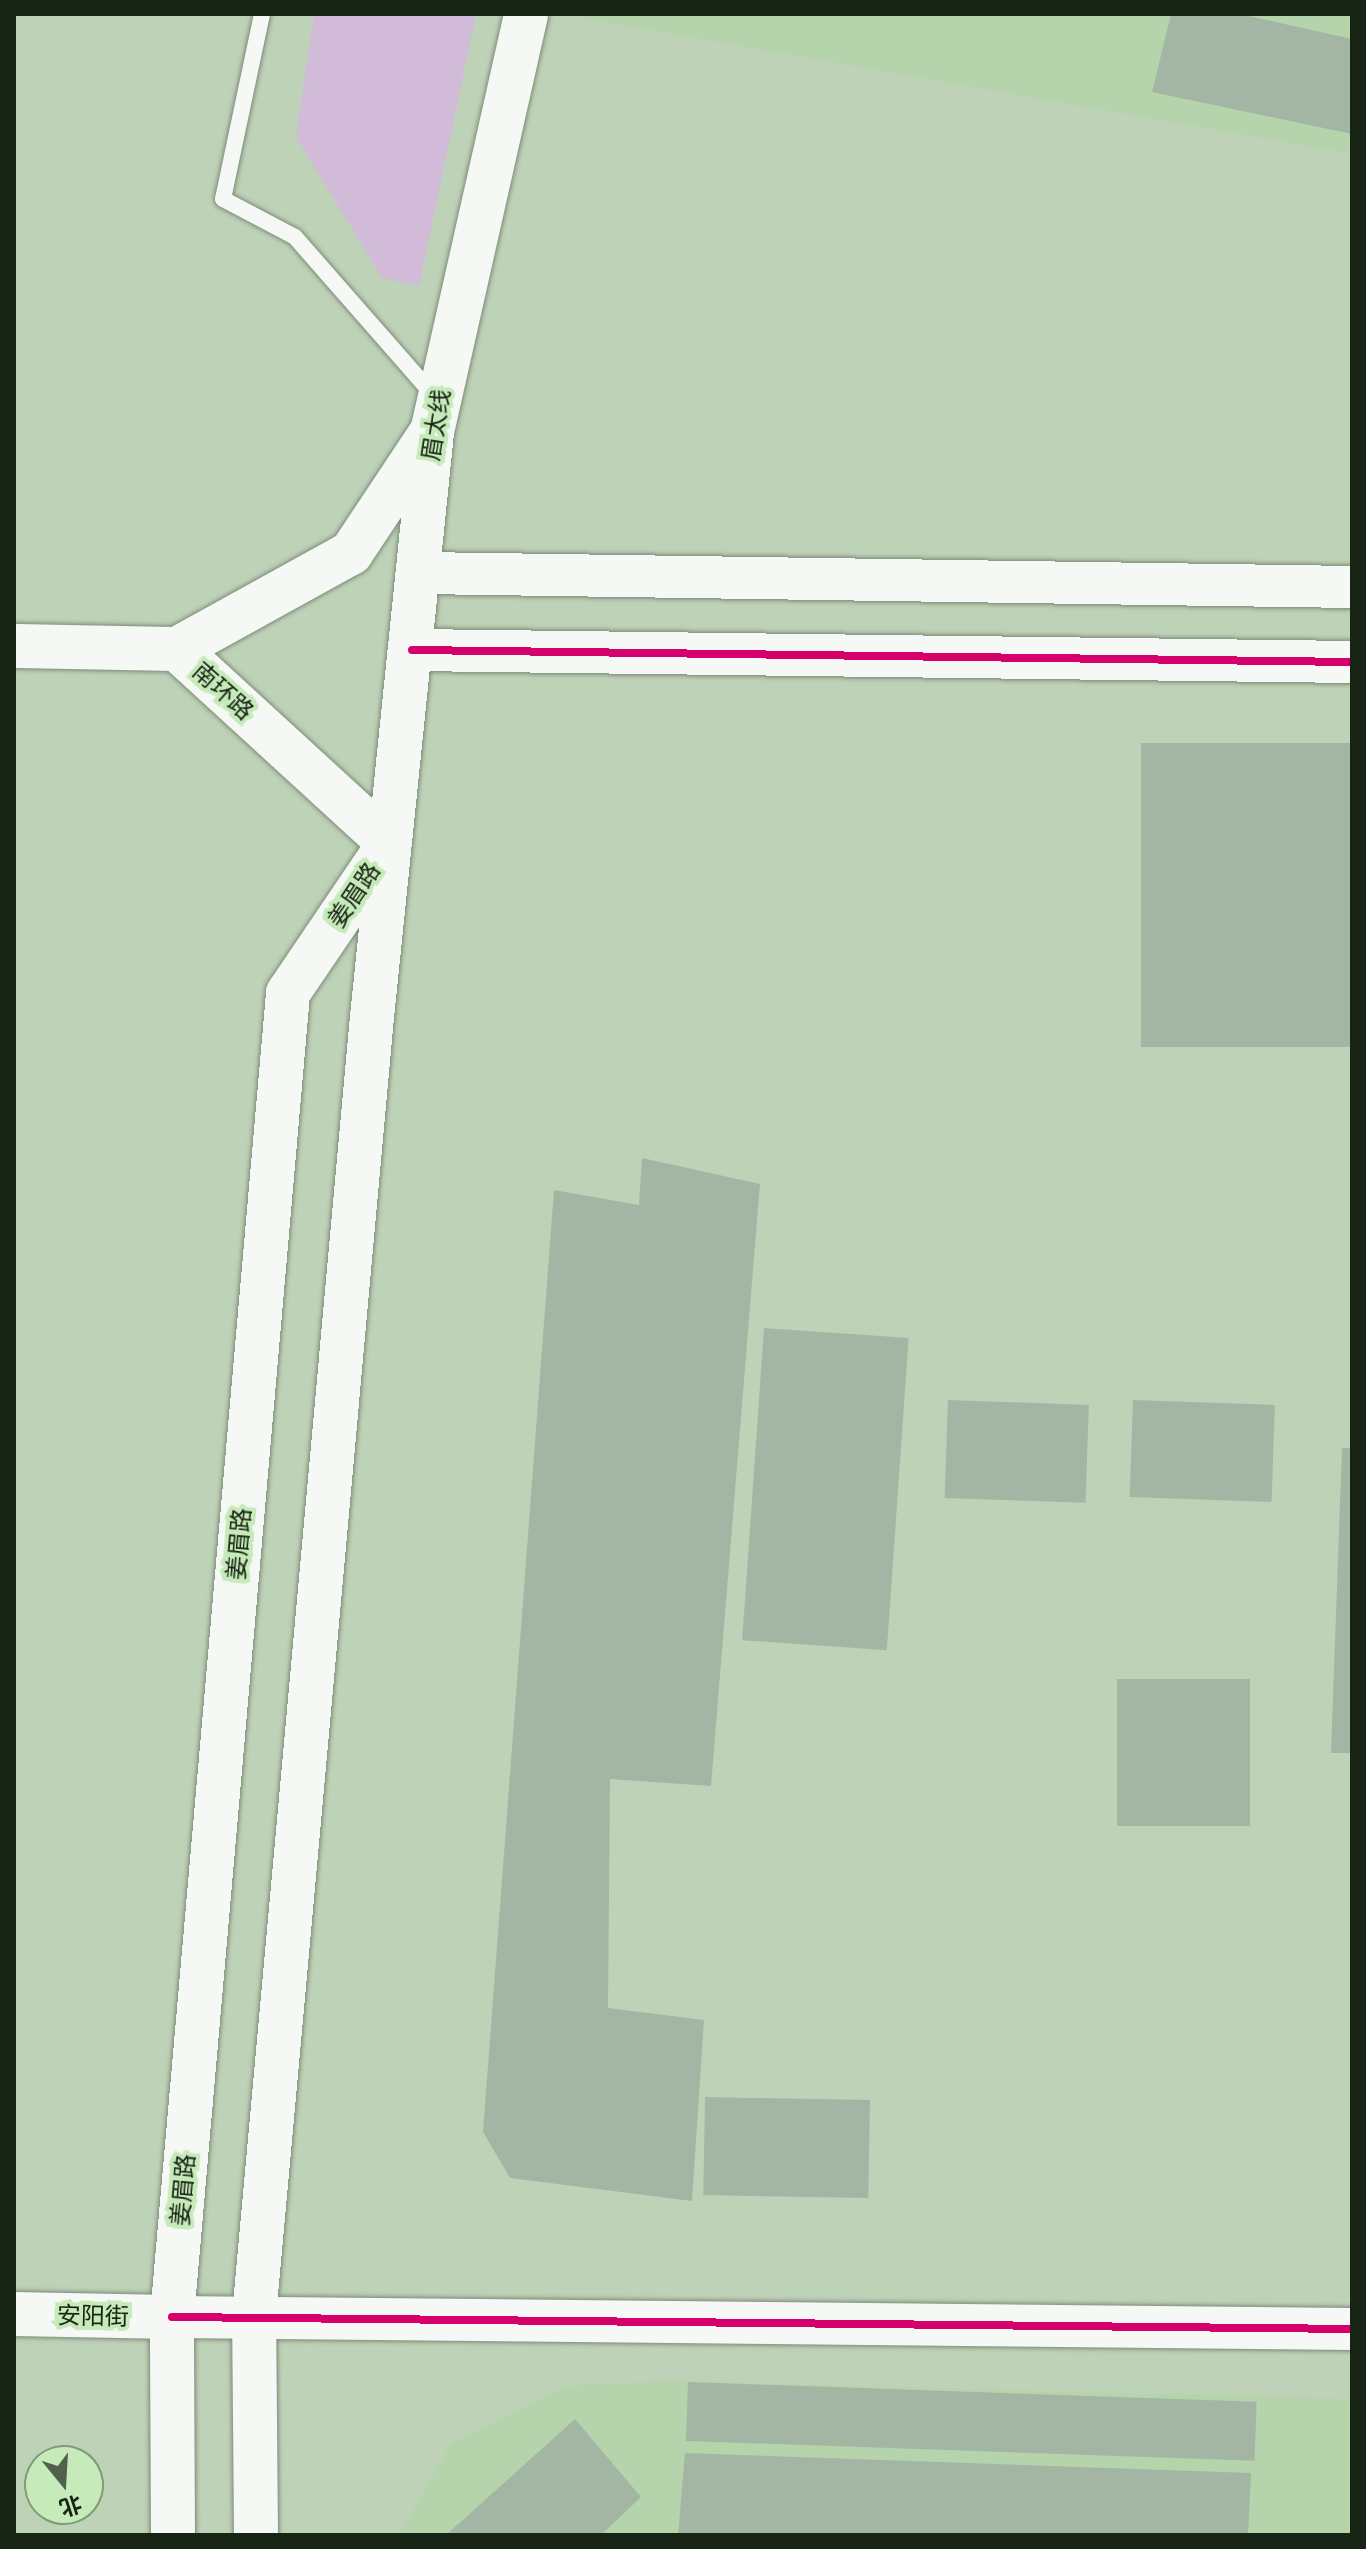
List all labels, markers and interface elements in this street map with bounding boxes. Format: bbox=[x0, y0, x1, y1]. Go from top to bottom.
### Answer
street label: 眉太线 bbox=[416, 387, 456, 463]
street label: 南环路 bbox=[187, 656, 259, 726]
street label: 姜眉路 bbox=[322, 857, 386, 933]
street label: 姜眉路 bbox=[222, 1507, 256, 1581]
street label: 姜眉路 bbox=[166, 2153, 200, 2227]
street label: 安阳街 bbox=[57, 2301, 129, 2331]
north arrow bbox=[24, 2445, 104, 2525]
text: 北 bbox=[56, 2489, 86, 2523]

